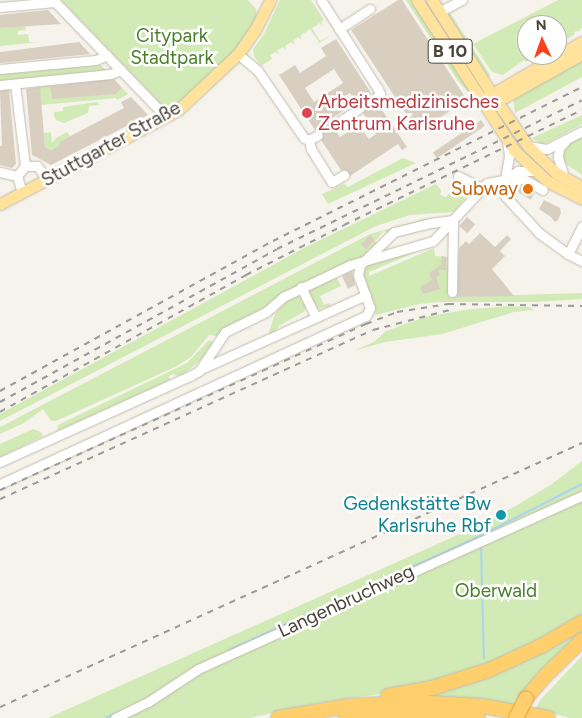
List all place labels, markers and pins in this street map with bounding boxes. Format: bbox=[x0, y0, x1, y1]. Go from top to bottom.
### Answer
place label: Arbeitsmedizinisches Zentrum Karlsruhe bbox=[318, 91, 499, 135]
marker: Arbeitsmedizinisches Zentrum Karlsruhe bbox=[300, 106, 314, 120]
place label: Subway bbox=[451, 178, 518, 200]
marker: Subway bbox=[522, 183, 534, 195]
place label: Gedenkstätte Bw Karlsruhe Rbf bbox=[343, 493, 491, 537]
marker: Gedenkstätte Bw Karlsruhe Rbf bbox=[495, 509, 507, 521]

